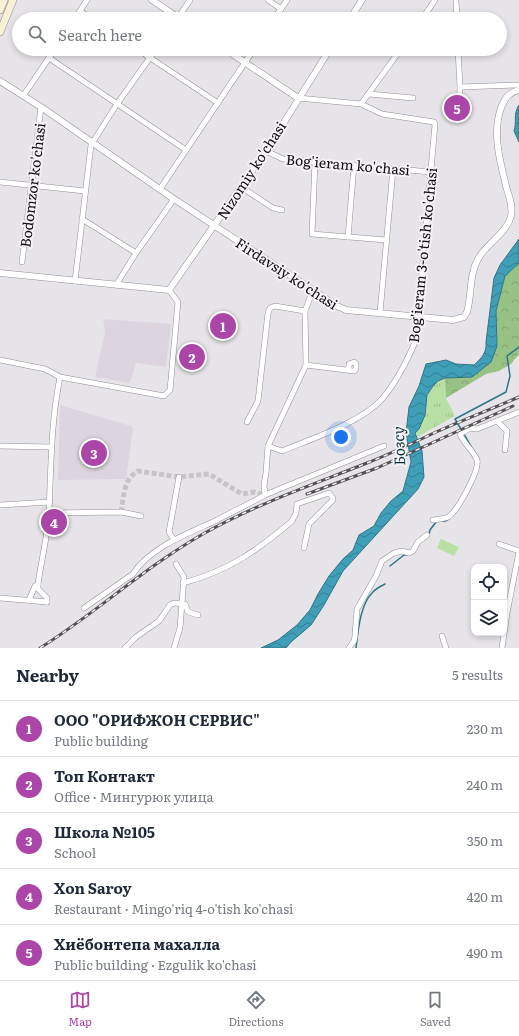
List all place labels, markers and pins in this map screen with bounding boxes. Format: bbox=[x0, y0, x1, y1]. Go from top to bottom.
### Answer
pin: 5 bbox=[444, 93, 470, 123]
pin: 1 bbox=[210, 311, 236, 341]
pin: 2 bbox=[179, 342, 205, 372]
pin: 3 bbox=[81, 438, 107, 468]
pin: 4 bbox=[41, 507, 67, 537]

